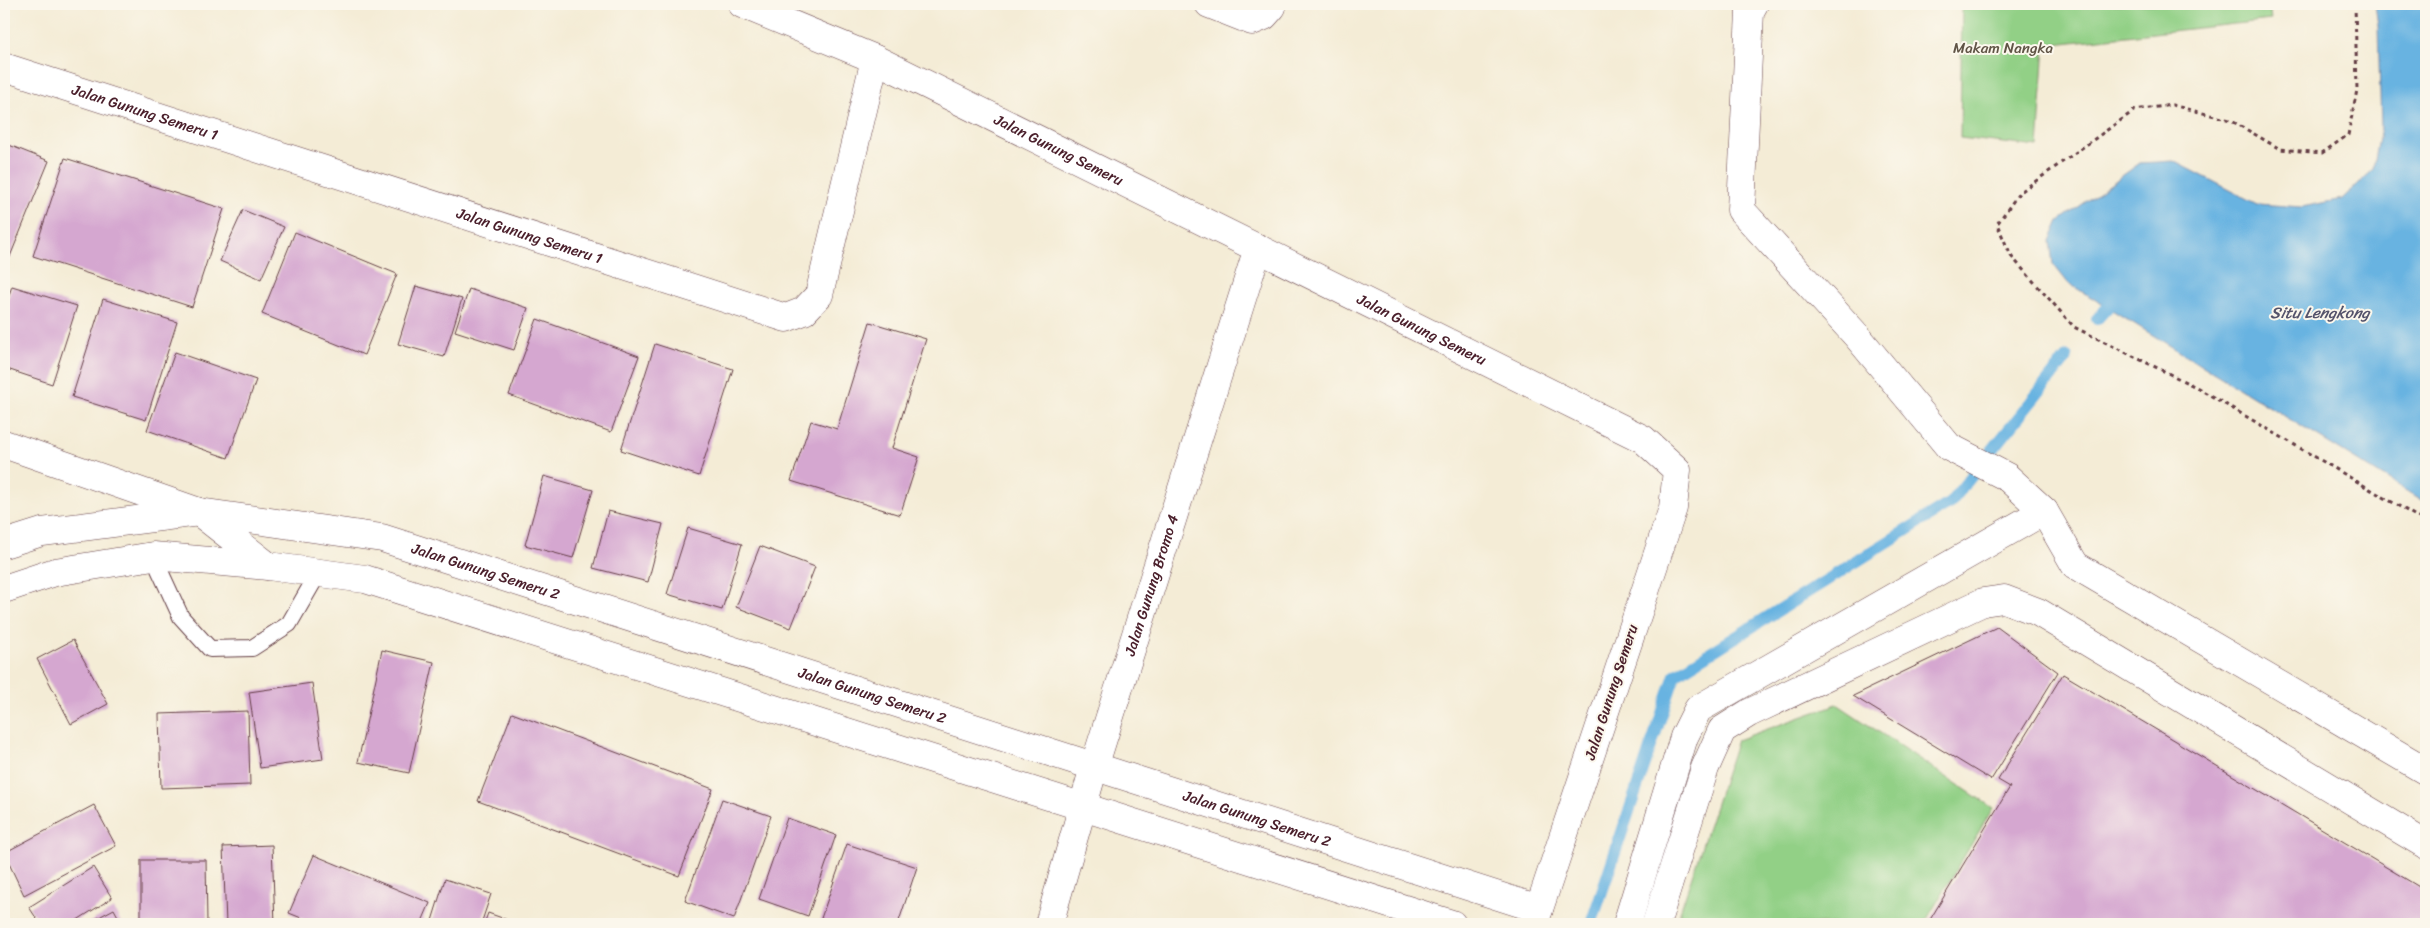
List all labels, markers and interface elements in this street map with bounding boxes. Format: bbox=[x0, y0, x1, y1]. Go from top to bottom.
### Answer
park label: Makam Nangka bbox=[1953, 35, 2053, 61]
street label: Jalan Gunung Semeru 1 bbox=[68, 76, 221, 148]
street label: Jalan Gunung Semeru bbox=[989, 106, 1128, 193]
street label: Jalan Gunung Semeru 1 bbox=[452, 200, 606, 271]
street label: Jalan Gunung Semeru bbox=[1352, 286, 1491, 373]
water label: Situ Lengkong bbox=[2270, 298, 2372, 327]
street label: Jalan Gunung Bromo 4 bbox=[1117, 511, 1186, 660]
street label: Jalan Gunung Semeru 2 bbox=[407, 535, 564, 607]
street label: Jalan Gunung Semeru bbox=[1576, 621, 1645, 764]
street label: Jalan Gunung Semeru 2 bbox=[794, 659, 950, 731]
street label: Jalan Gunung Semeru 2 bbox=[1179, 782, 1335, 855]

